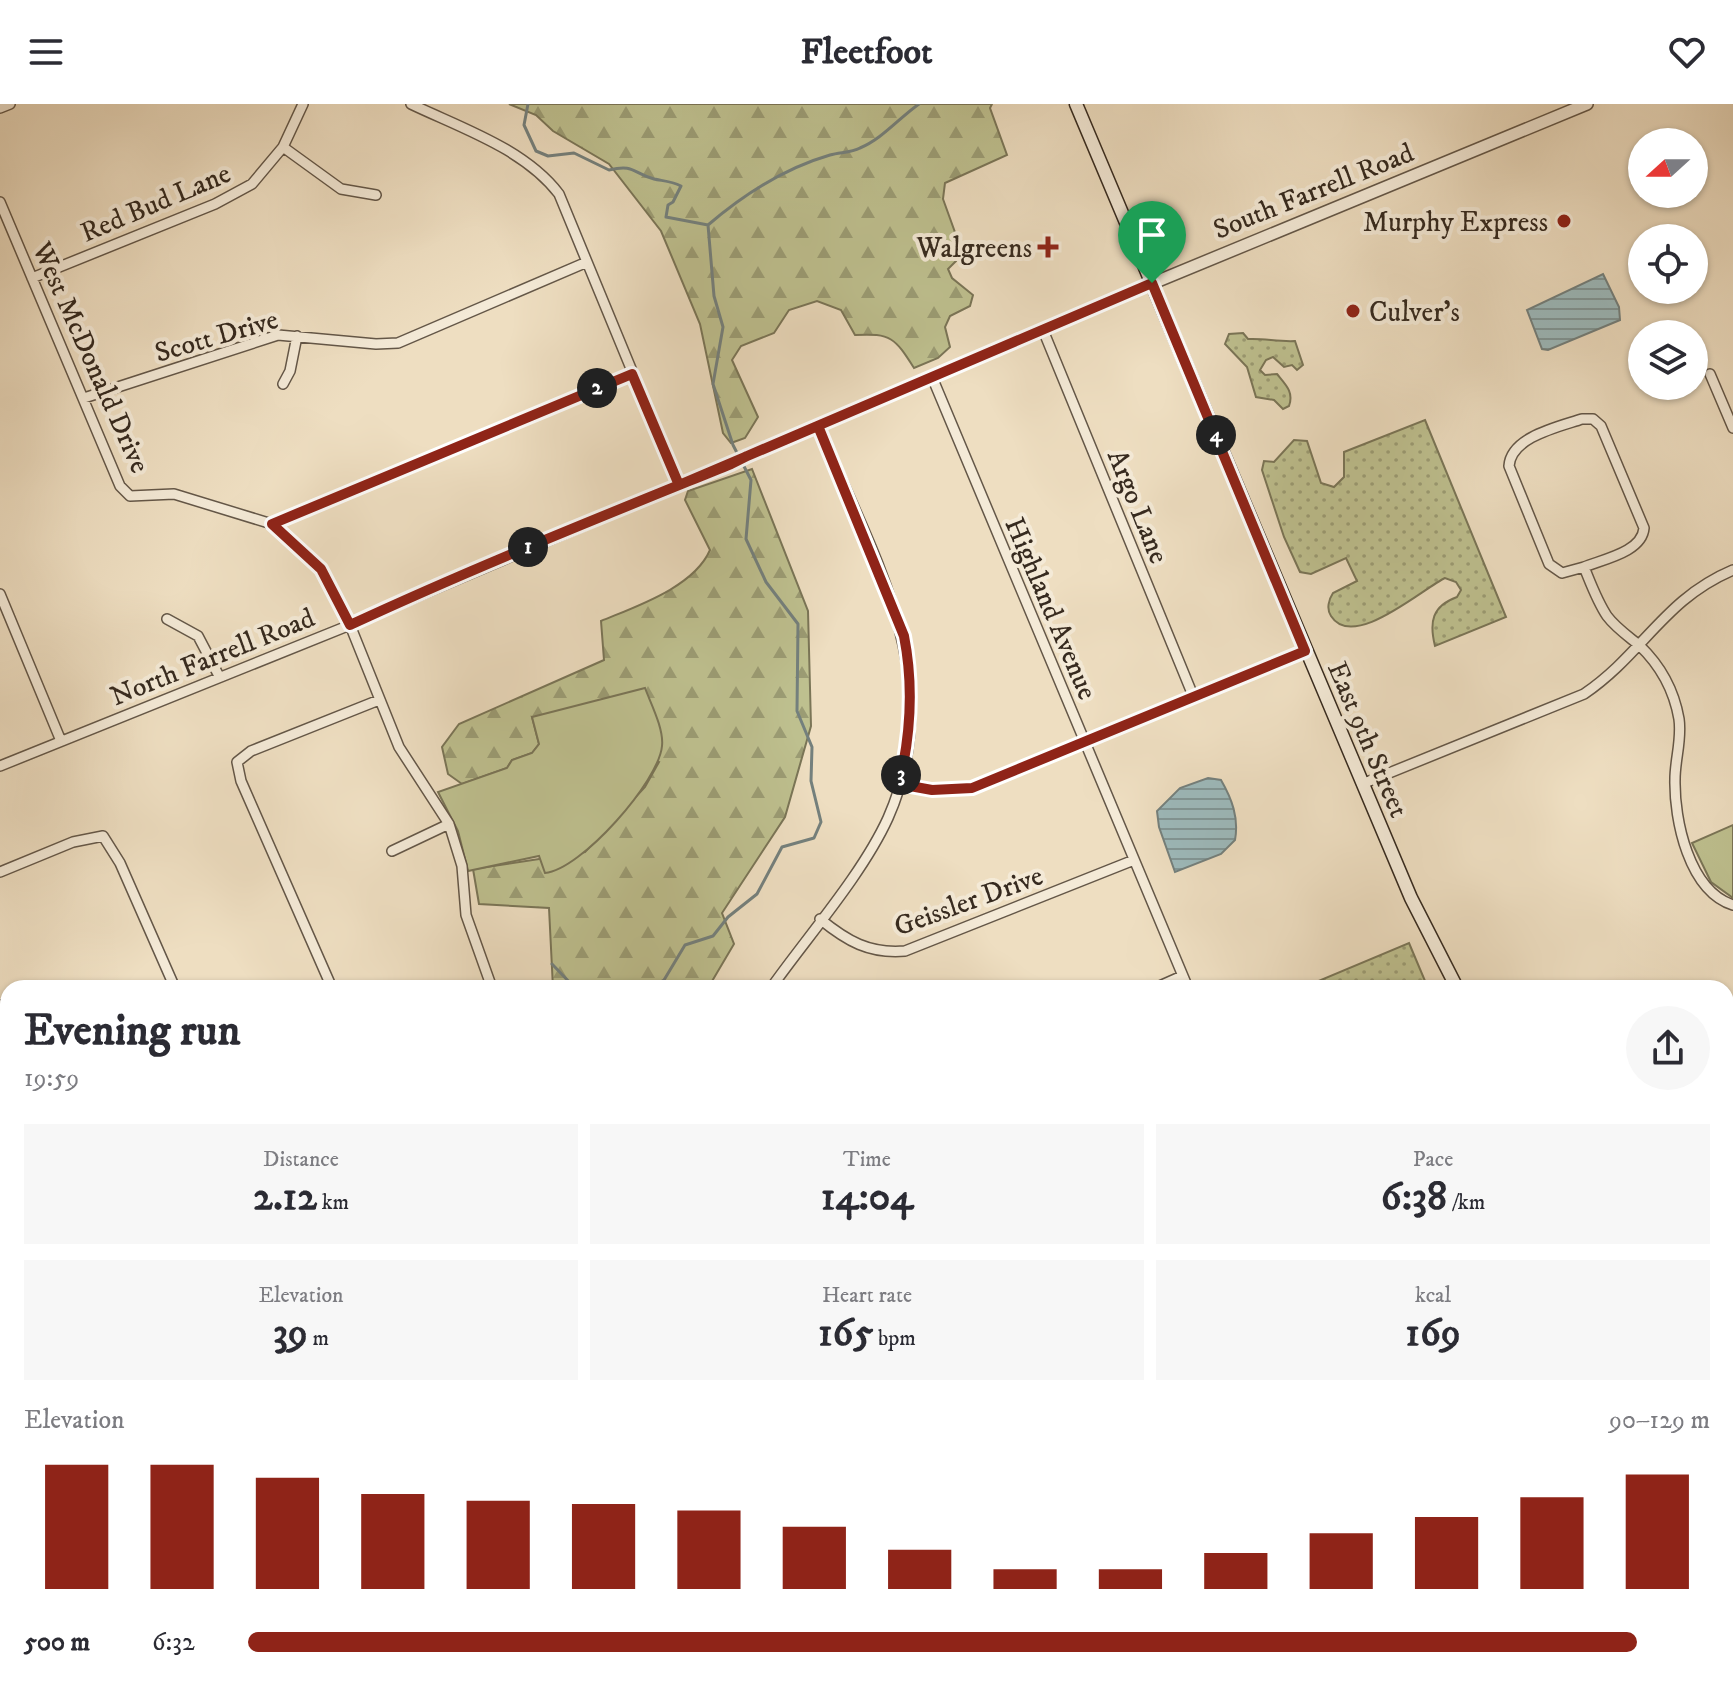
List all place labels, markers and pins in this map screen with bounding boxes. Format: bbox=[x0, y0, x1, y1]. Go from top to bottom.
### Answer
pin bbox=[1118, 201, 1186, 283]
place label: Murphy Express bbox=[1363, 205, 1548, 240]
marker: Murphy Express bbox=[1555, 212, 1573, 230]
place label: Walgreens bbox=[916, 231, 1032, 266]
marker: Walgreens bbox=[1039, 238, 1057, 256]
place label: Culver's bbox=[1369, 295, 1460, 330]
marker: Culver's bbox=[1344, 302, 1362, 320]
pin: 2 bbox=[577, 368, 617, 408]
pin: 4 bbox=[1196, 415, 1236, 455]
pin: 1 bbox=[508, 527, 548, 567]
pin: 3 bbox=[881, 755, 921, 795]

